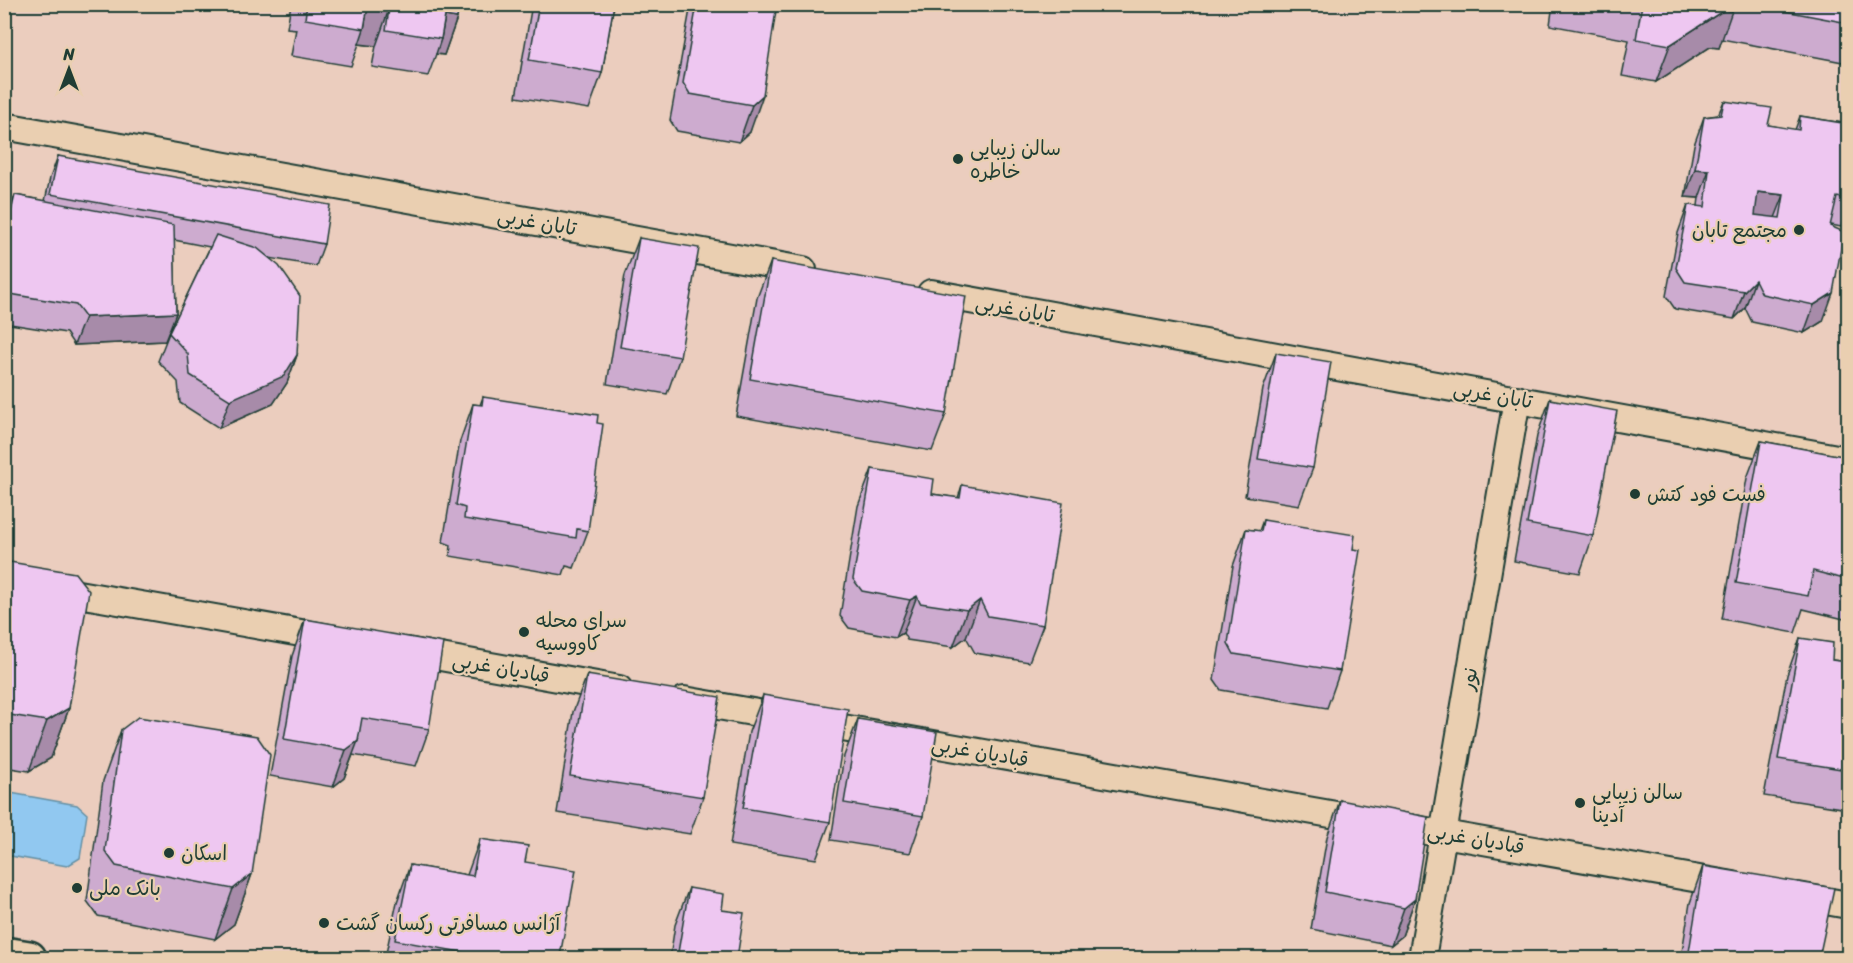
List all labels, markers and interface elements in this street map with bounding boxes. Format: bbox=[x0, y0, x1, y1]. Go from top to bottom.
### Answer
north arrow bbox=[39, 39, 99, 99]
text: N bbox=[62, 40, 75, 69]
place label: سالن زیبایی خاطره bbox=[970, 131, 1061, 189]
marker: سالن زیبایی خاطره bbox=[951, 152, 965, 166]
street label: تابان غربی bbox=[495, 198, 580, 246]
place label: مجتمع تابان bbox=[1692, 213, 1787, 248]
marker: مجتمع تابان bbox=[1792, 223, 1806, 237]
street label: تابان غربی bbox=[973, 285, 1058, 333]
street label: تابان غربی bbox=[1451, 371, 1536, 419]
place label: فست فود کتش bbox=[1647, 477, 1766, 512]
marker: فست فود کتش bbox=[1628, 487, 1642, 501]
place label: سرای محله کاووسیه bbox=[536, 603, 627, 661]
marker: سرای محله کاووسیه bbox=[517, 625, 531, 639]
street label: قبادیان غربی bbox=[450, 642, 552, 694]
street label: نور bbox=[1450, 665, 1488, 694]
street label: قبادیان غربی bbox=[929, 726, 1031, 778]
place label: سالن زیبایی آدینا bbox=[1592, 775, 1683, 833]
marker: سالن زیبایی آدینا bbox=[1573, 796, 1587, 810]
street label: قبادیان غربی bbox=[1425, 813, 1527, 865]
place label: اسکان bbox=[181, 836, 227, 871]
marker: اسکان bbox=[162, 846, 176, 860]
place label: بانک ملی bbox=[89, 871, 161, 906]
marker: بانک ملی bbox=[70, 881, 84, 895]
place label: آژانس مسافرتی رکسان گشت bbox=[336, 906, 561, 941]
marker: آژانس مسافرتی رکسان گشت bbox=[317, 916, 331, 930]

